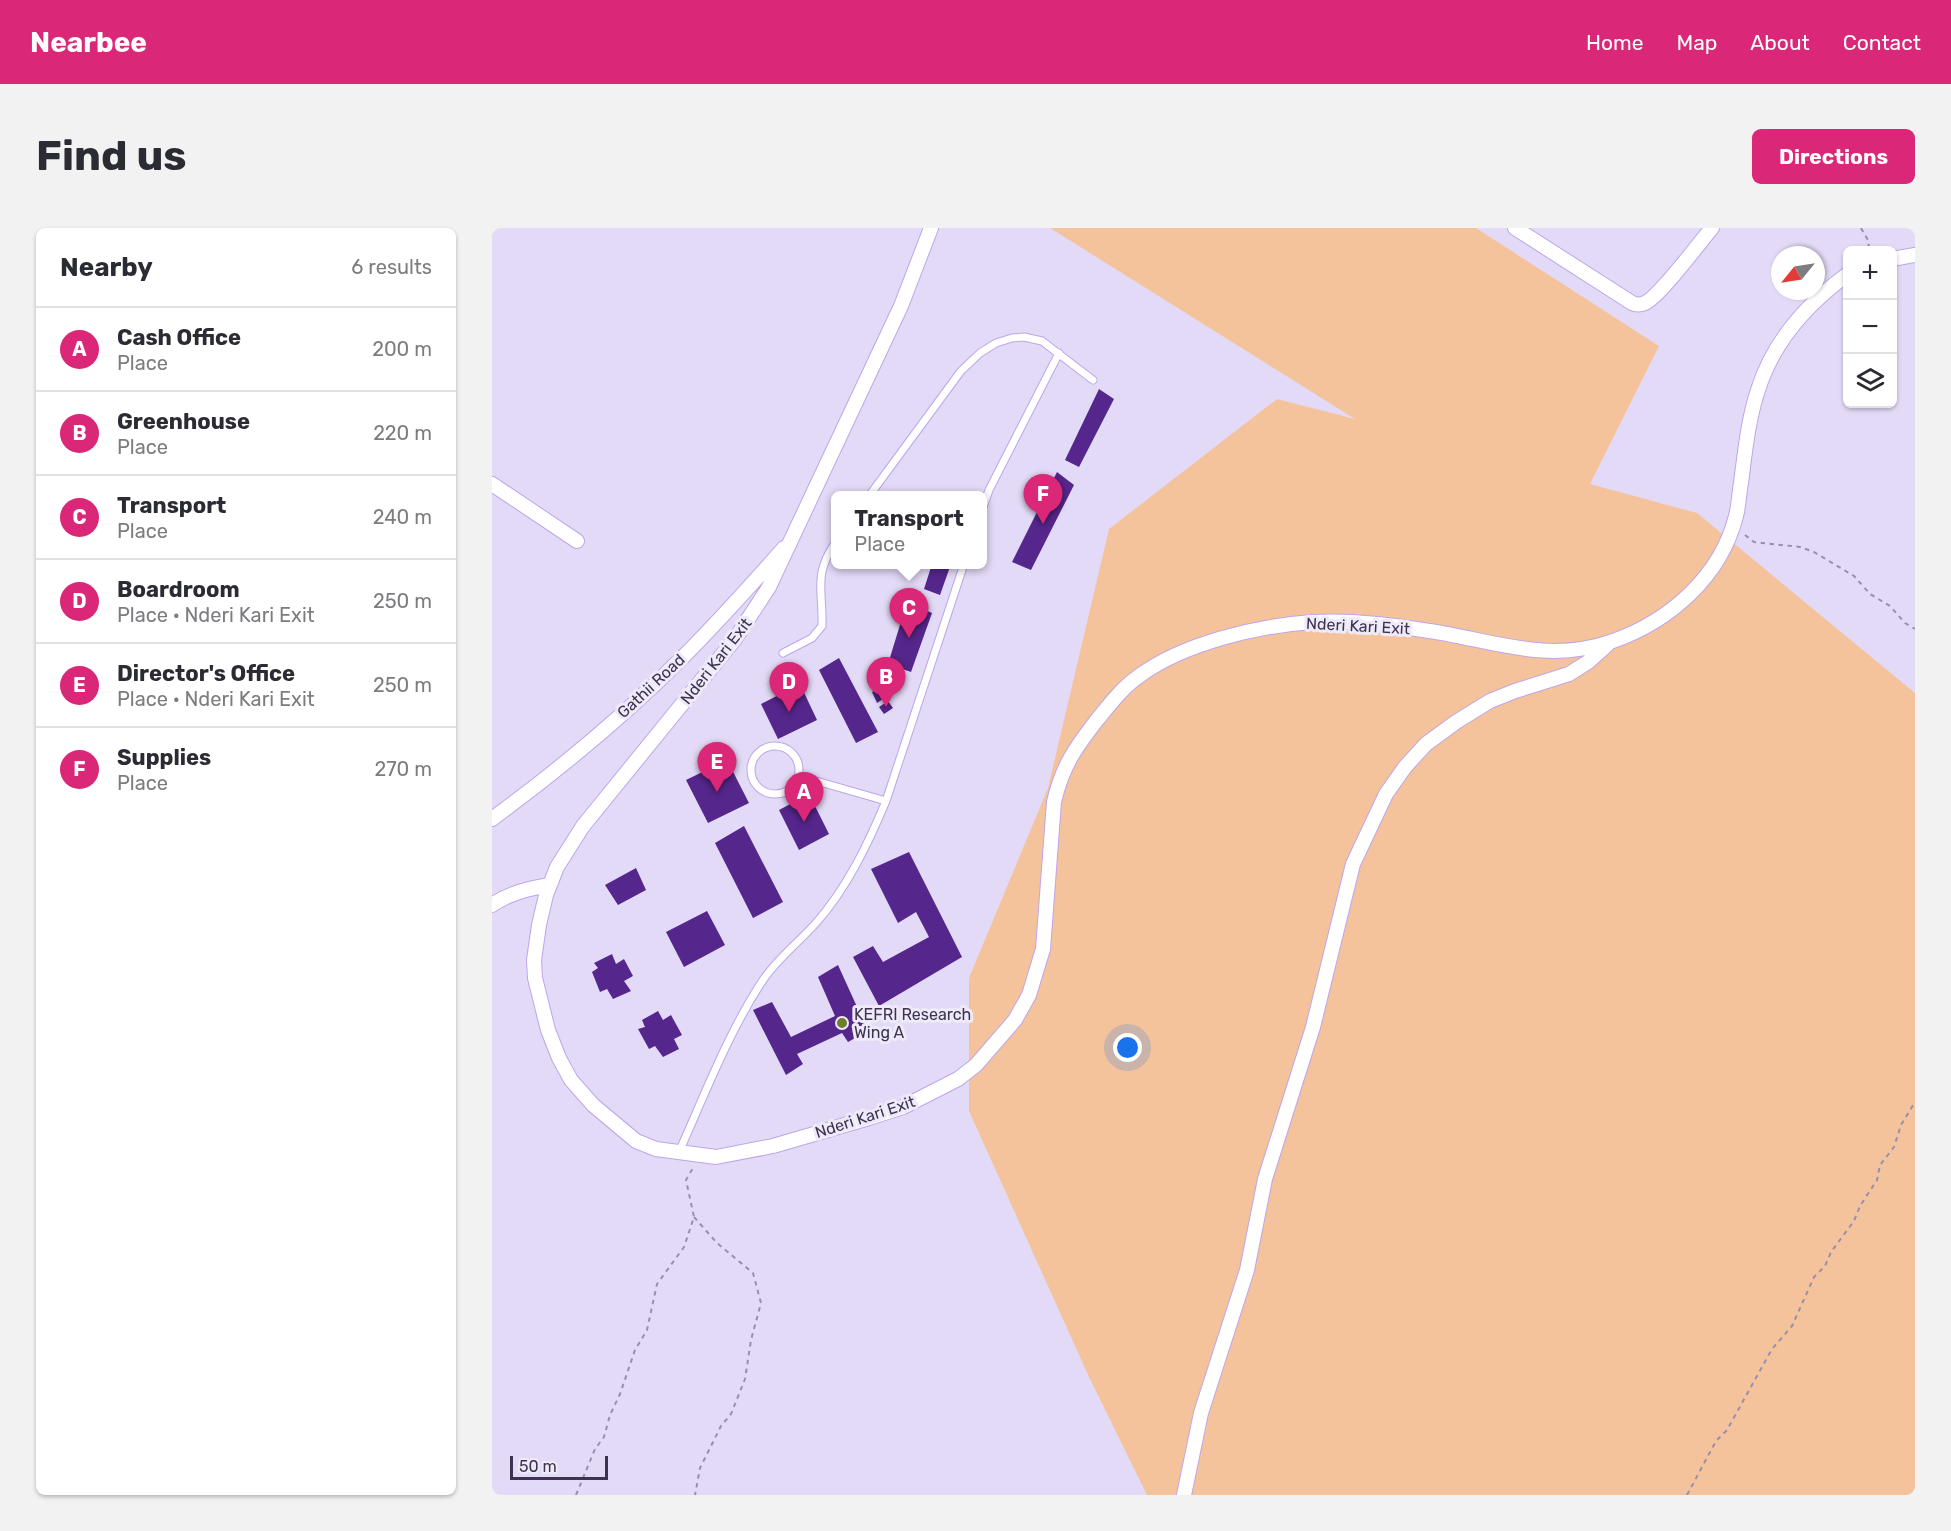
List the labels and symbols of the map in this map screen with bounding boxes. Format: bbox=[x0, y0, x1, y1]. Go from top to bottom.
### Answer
north arrow bbox=[1771, 246, 1825, 300]
pin: F bbox=[1024, 474, 1062, 524]
pin: C bbox=[890, 588, 928, 638]
street label: Nderi Kari Exit bbox=[676, 614, 756, 708]
street label: Nderi Kari Exit bbox=[1306, 614, 1410, 638]
street label: Gathii Road bbox=[613, 650, 689, 722]
pin: B bbox=[866, 658, 906, 707]
pin: D bbox=[770, 662, 808, 712]
pin: E bbox=[698, 742, 736, 792]
pin: A bbox=[784, 772, 824, 822]
place label: KEFRI Research Wing A bbox=[854, 1005, 971, 1042]
marker: KEFRI Research Wing A bbox=[835, 1016, 849, 1030]
your location bbox=[1113, 1033, 1142, 1062]
street label: Nderi Kari Exit bbox=[813, 1092, 917, 1142]
scale bar bbox=[510, 1453, 608, 1480]

